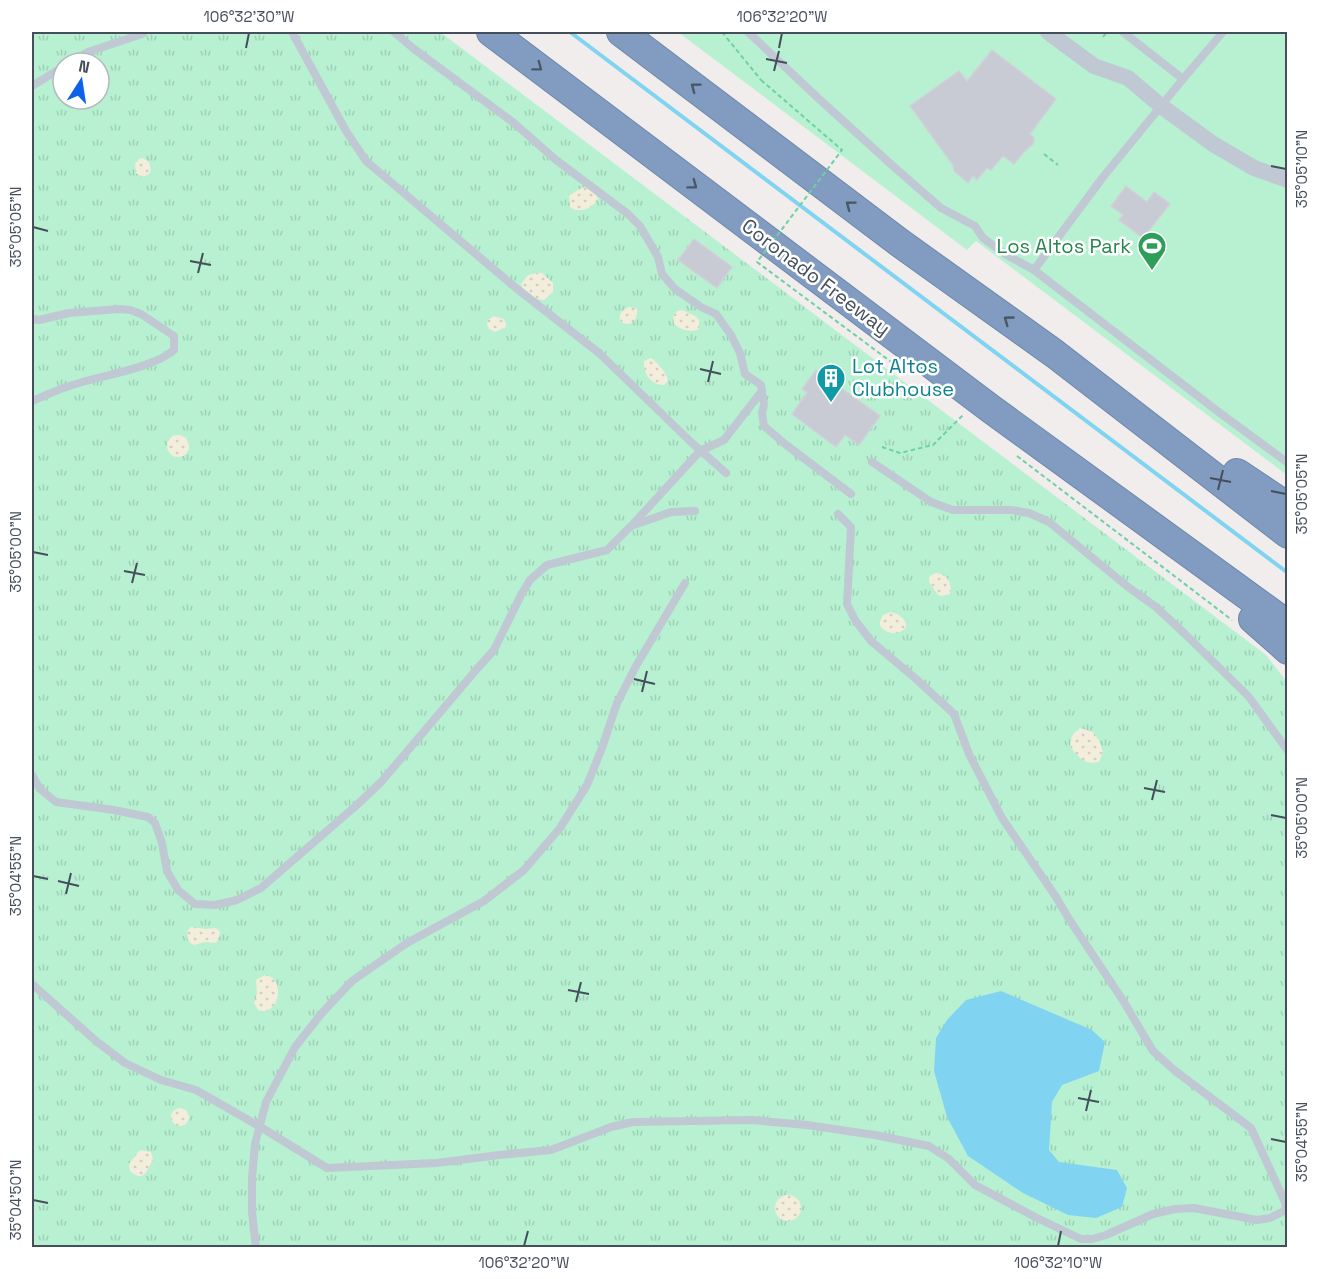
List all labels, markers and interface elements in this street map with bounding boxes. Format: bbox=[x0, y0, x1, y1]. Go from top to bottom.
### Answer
text: 106°32'30"W bbox=[204, 7, 294, 26]
text: 106°32'20"W bbox=[737, 7, 827, 26]
north arrow bbox=[51, 51, 111, 111]
text: N bbox=[77, 55, 91, 78]
one-way arrow bbox=[531, 60, 542, 71]
one-way arrow bbox=[691, 84, 702, 95]
text: 35°05'10"N bbox=[1292, 130, 1311, 208]
one-way arrow bbox=[687, 177, 698, 188]
text: 35°05'05"N bbox=[6, 186, 25, 268]
one-way arrow bbox=[846, 202, 857, 213]
street label: Coronado Freeway bbox=[737, 213, 895, 341]
sports icon: Los Altos Park bbox=[1136, 230, 1168, 272]
place label: Los Altos Park bbox=[996, 233, 1131, 259]
one-way arrow bbox=[1003, 316, 1014, 327]
place label: Lot Altos Clubhouse bbox=[852, 353, 954, 402]
building icon: Lot Altos Clubhouse bbox=[815, 362, 847, 404]
text: 35°05'05"N bbox=[1292, 453, 1311, 535]
text: 35°05'00"N bbox=[6, 511, 25, 593]
text: 35°05'00"N bbox=[1292, 777, 1311, 859]
text: 35°04'55"N bbox=[6, 836, 25, 916]
text: 35°04'55"N bbox=[1292, 1102, 1311, 1182]
text: 35°04'50"N bbox=[6, 1160, 25, 1240]
text: 106°32'20"W bbox=[479, 1253, 569, 1272]
text: 106°32'10"W bbox=[1014, 1253, 1102, 1272]

